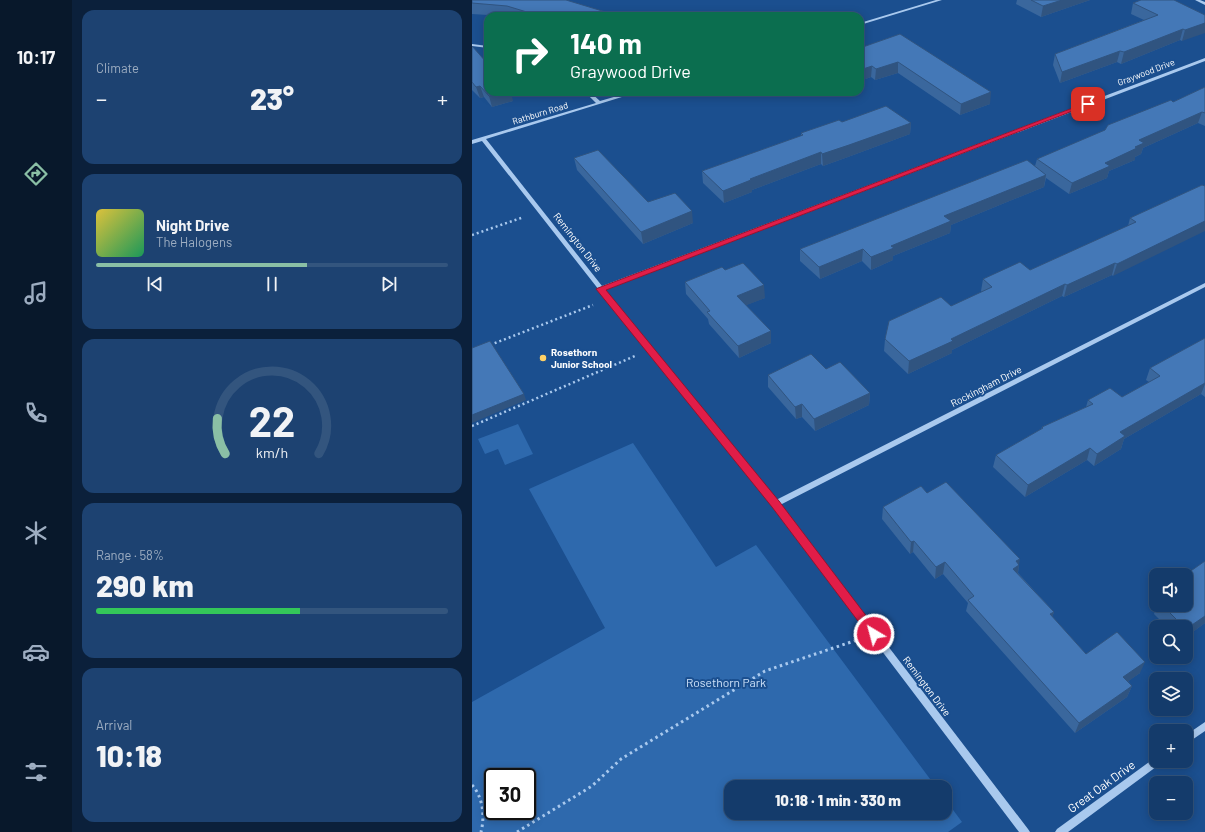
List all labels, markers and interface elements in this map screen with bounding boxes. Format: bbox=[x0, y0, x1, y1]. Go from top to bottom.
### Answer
text: 140 m bbox=[570, 26, 642, 60]
icon: right bbox=[504, 28, 556, 80]
text: 10:17 bbox=[17, 46, 55, 68]
street label: Graywood Drive bbox=[1116, 56, 1176, 88]
text: Climate bbox=[96, 60, 139, 76]
text: Graywood Drive bbox=[570, 60, 691, 82]
text: 23° bbox=[250, 80, 294, 116]
text: − bbox=[96, 85, 107, 111]
text: + bbox=[437, 85, 448, 111]
pin bbox=[1071, 87, 1105, 121]
icon: arrive bbox=[1077, 93, 1099, 115]
street label: Rathburn Road bbox=[511, 99, 569, 127]
icon: directions bbox=[22, 160, 50, 188]
street label: Remington Drive bbox=[551, 210, 605, 274]
text: Night Drive bbox=[156, 216, 229, 234]
text: The Halogens bbox=[156, 234, 232, 250]
icon: previous bbox=[144, 273, 166, 295]
icon: pause bbox=[261, 273, 283, 295]
icon: next bbox=[378, 273, 400, 295]
icon: music bbox=[22, 279, 50, 307]
place label: Rosethorn Junior School bbox=[551, 346, 612, 370]
marker: Rosethorn Junior School bbox=[538, 353, 548, 363]
street label: Rockingham Drive bbox=[948, 363, 1024, 409]
text: 22 bbox=[249, 395, 295, 445]
icon: phone bbox=[22, 399, 50, 427]
text: km/h bbox=[256, 444, 288, 461]
icon: climate bbox=[22, 519, 50, 547]
text: Range · 58% bbox=[96, 547, 164, 563]
text: 290 km bbox=[96, 567, 194, 603]
map controls bbox=[1149, 568, 1193, 820]
button: sound bbox=[1149, 568, 1193, 612]
position arrow bbox=[853, 613, 895, 655]
button: search bbox=[1149, 620, 1193, 664]
icon: car bbox=[22, 638, 50, 666]
street label: Remington Drive bbox=[901, 654, 953, 718]
button: layers bbox=[1149, 672, 1193, 716]
park label: Rosethorn Park bbox=[686, 675, 766, 689]
text: Arrival bbox=[96, 717, 132, 733]
button: + bbox=[1149, 724, 1193, 768]
text: 10:18 bbox=[96, 737, 162, 773]
street label: Great Oak Drive bbox=[1065, 757, 1137, 815]
icon: filters bbox=[22, 758, 50, 786]
speed limit sign: 30 bbox=[484, 768, 536, 820]
button: − bbox=[1149, 776, 1193, 820]
text: 10:18 · 1 min · 330 m bbox=[775, 791, 901, 809]

